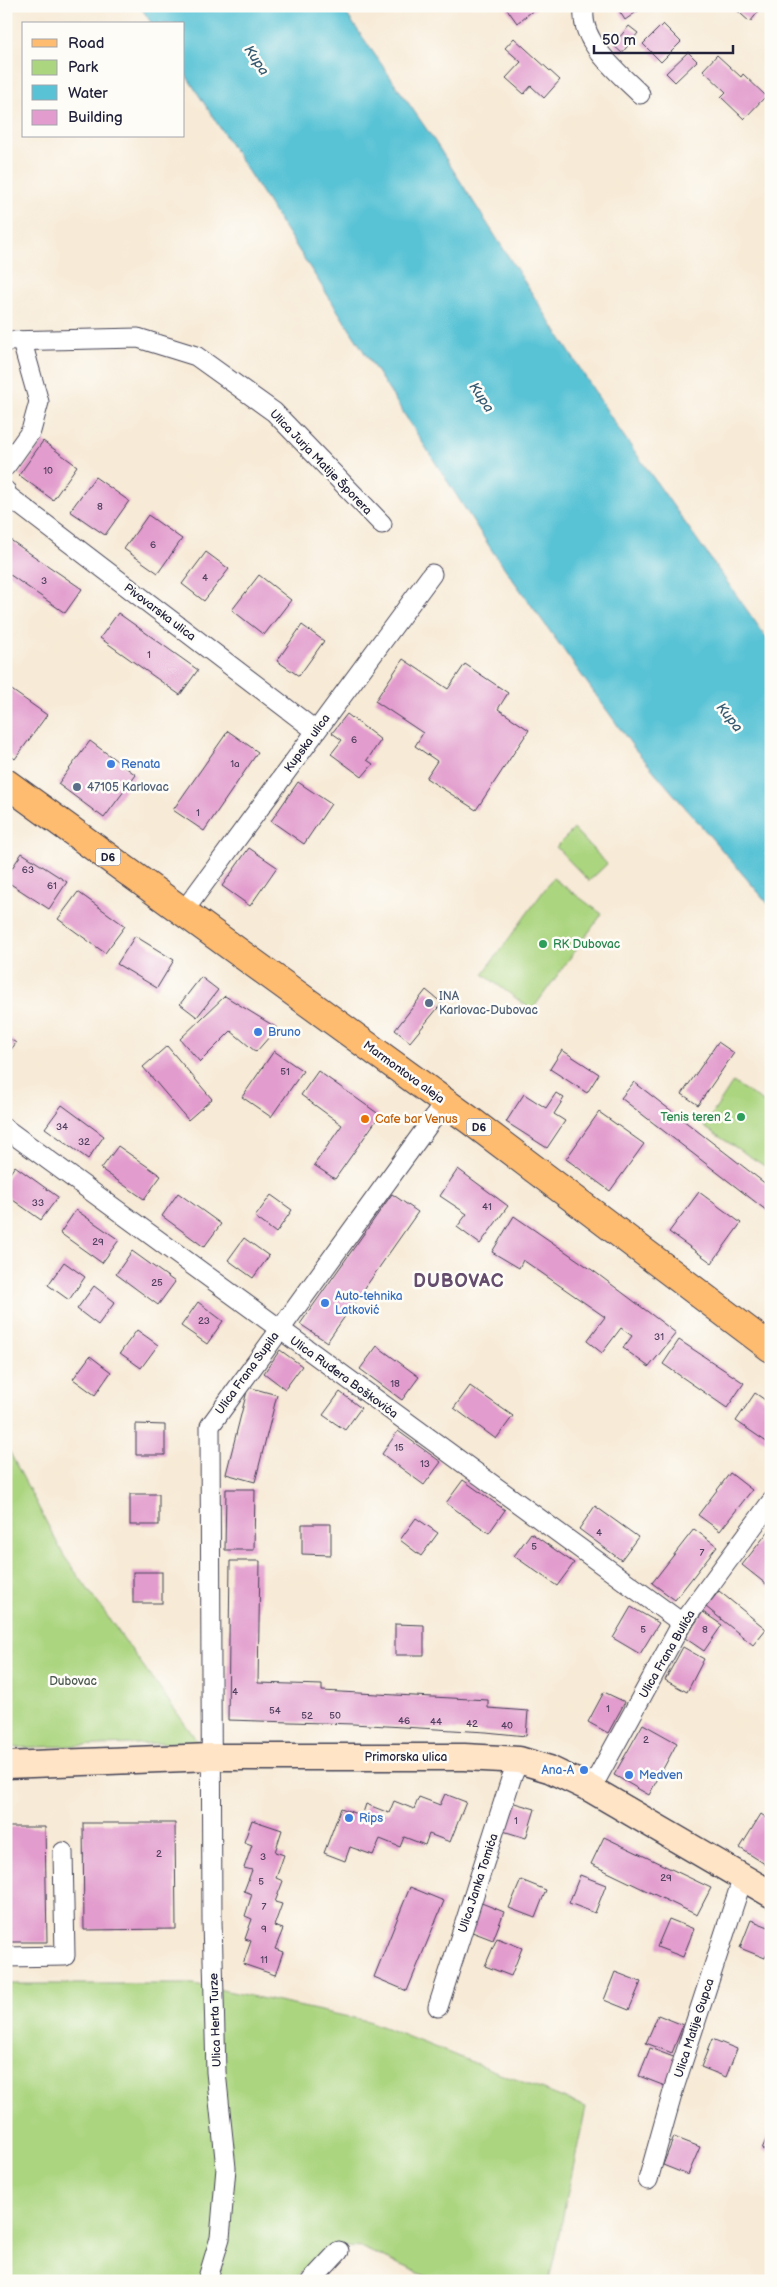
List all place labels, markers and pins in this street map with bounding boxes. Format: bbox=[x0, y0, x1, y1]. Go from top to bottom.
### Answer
place label: Renata bbox=[121, 757, 161, 772]
marker: Renata bbox=[105, 758, 117, 770]
place label: 47105 Karlovac bbox=[87, 780, 169, 795]
marker: 47105 Karlovac bbox=[71, 781, 83, 793]
place label: RK Dubovac bbox=[553, 937, 620, 952]
marker: RK Dubovac bbox=[537, 938, 549, 950]
place label: INA Karlovac-Dubovac bbox=[439, 989, 538, 1018]
marker: INA Karlovac-Dubovac bbox=[423, 997, 435, 1009]
place label: Bruno bbox=[268, 1025, 301, 1040]
marker: Bruno bbox=[252, 1026, 264, 1038]
place label: Tenis teren 2 bbox=[660, 1110, 731, 1125]
marker: Tenis teren 2 bbox=[735, 1111, 747, 1123]
place label: Cafe bar Venus bbox=[375, 1112, 458, 1127]
marker: Cafe bar Venus bbox=[359, 1113, 371, 1125]
place label: Auto-tehnika Latković bbox=[335, 1289, 403, 1318]
marker: Auto-tehnika Latković bbox=[319, 1297, 331, 1309]
place label: Ana-A bbox=[542, 1763, 575, 1778]
marker: Ana-A bbox=[578, 1764, 590, 1776]
place label: Medven bbox=[639, 1768, 683, 1783]
marker: Medven bbox=[623, 1769, 635, 1781]
place label: Rips bbox=[359, 1811, 383, 1826]
marker: Rips bbox=[343, 1812, 355, 1824]

